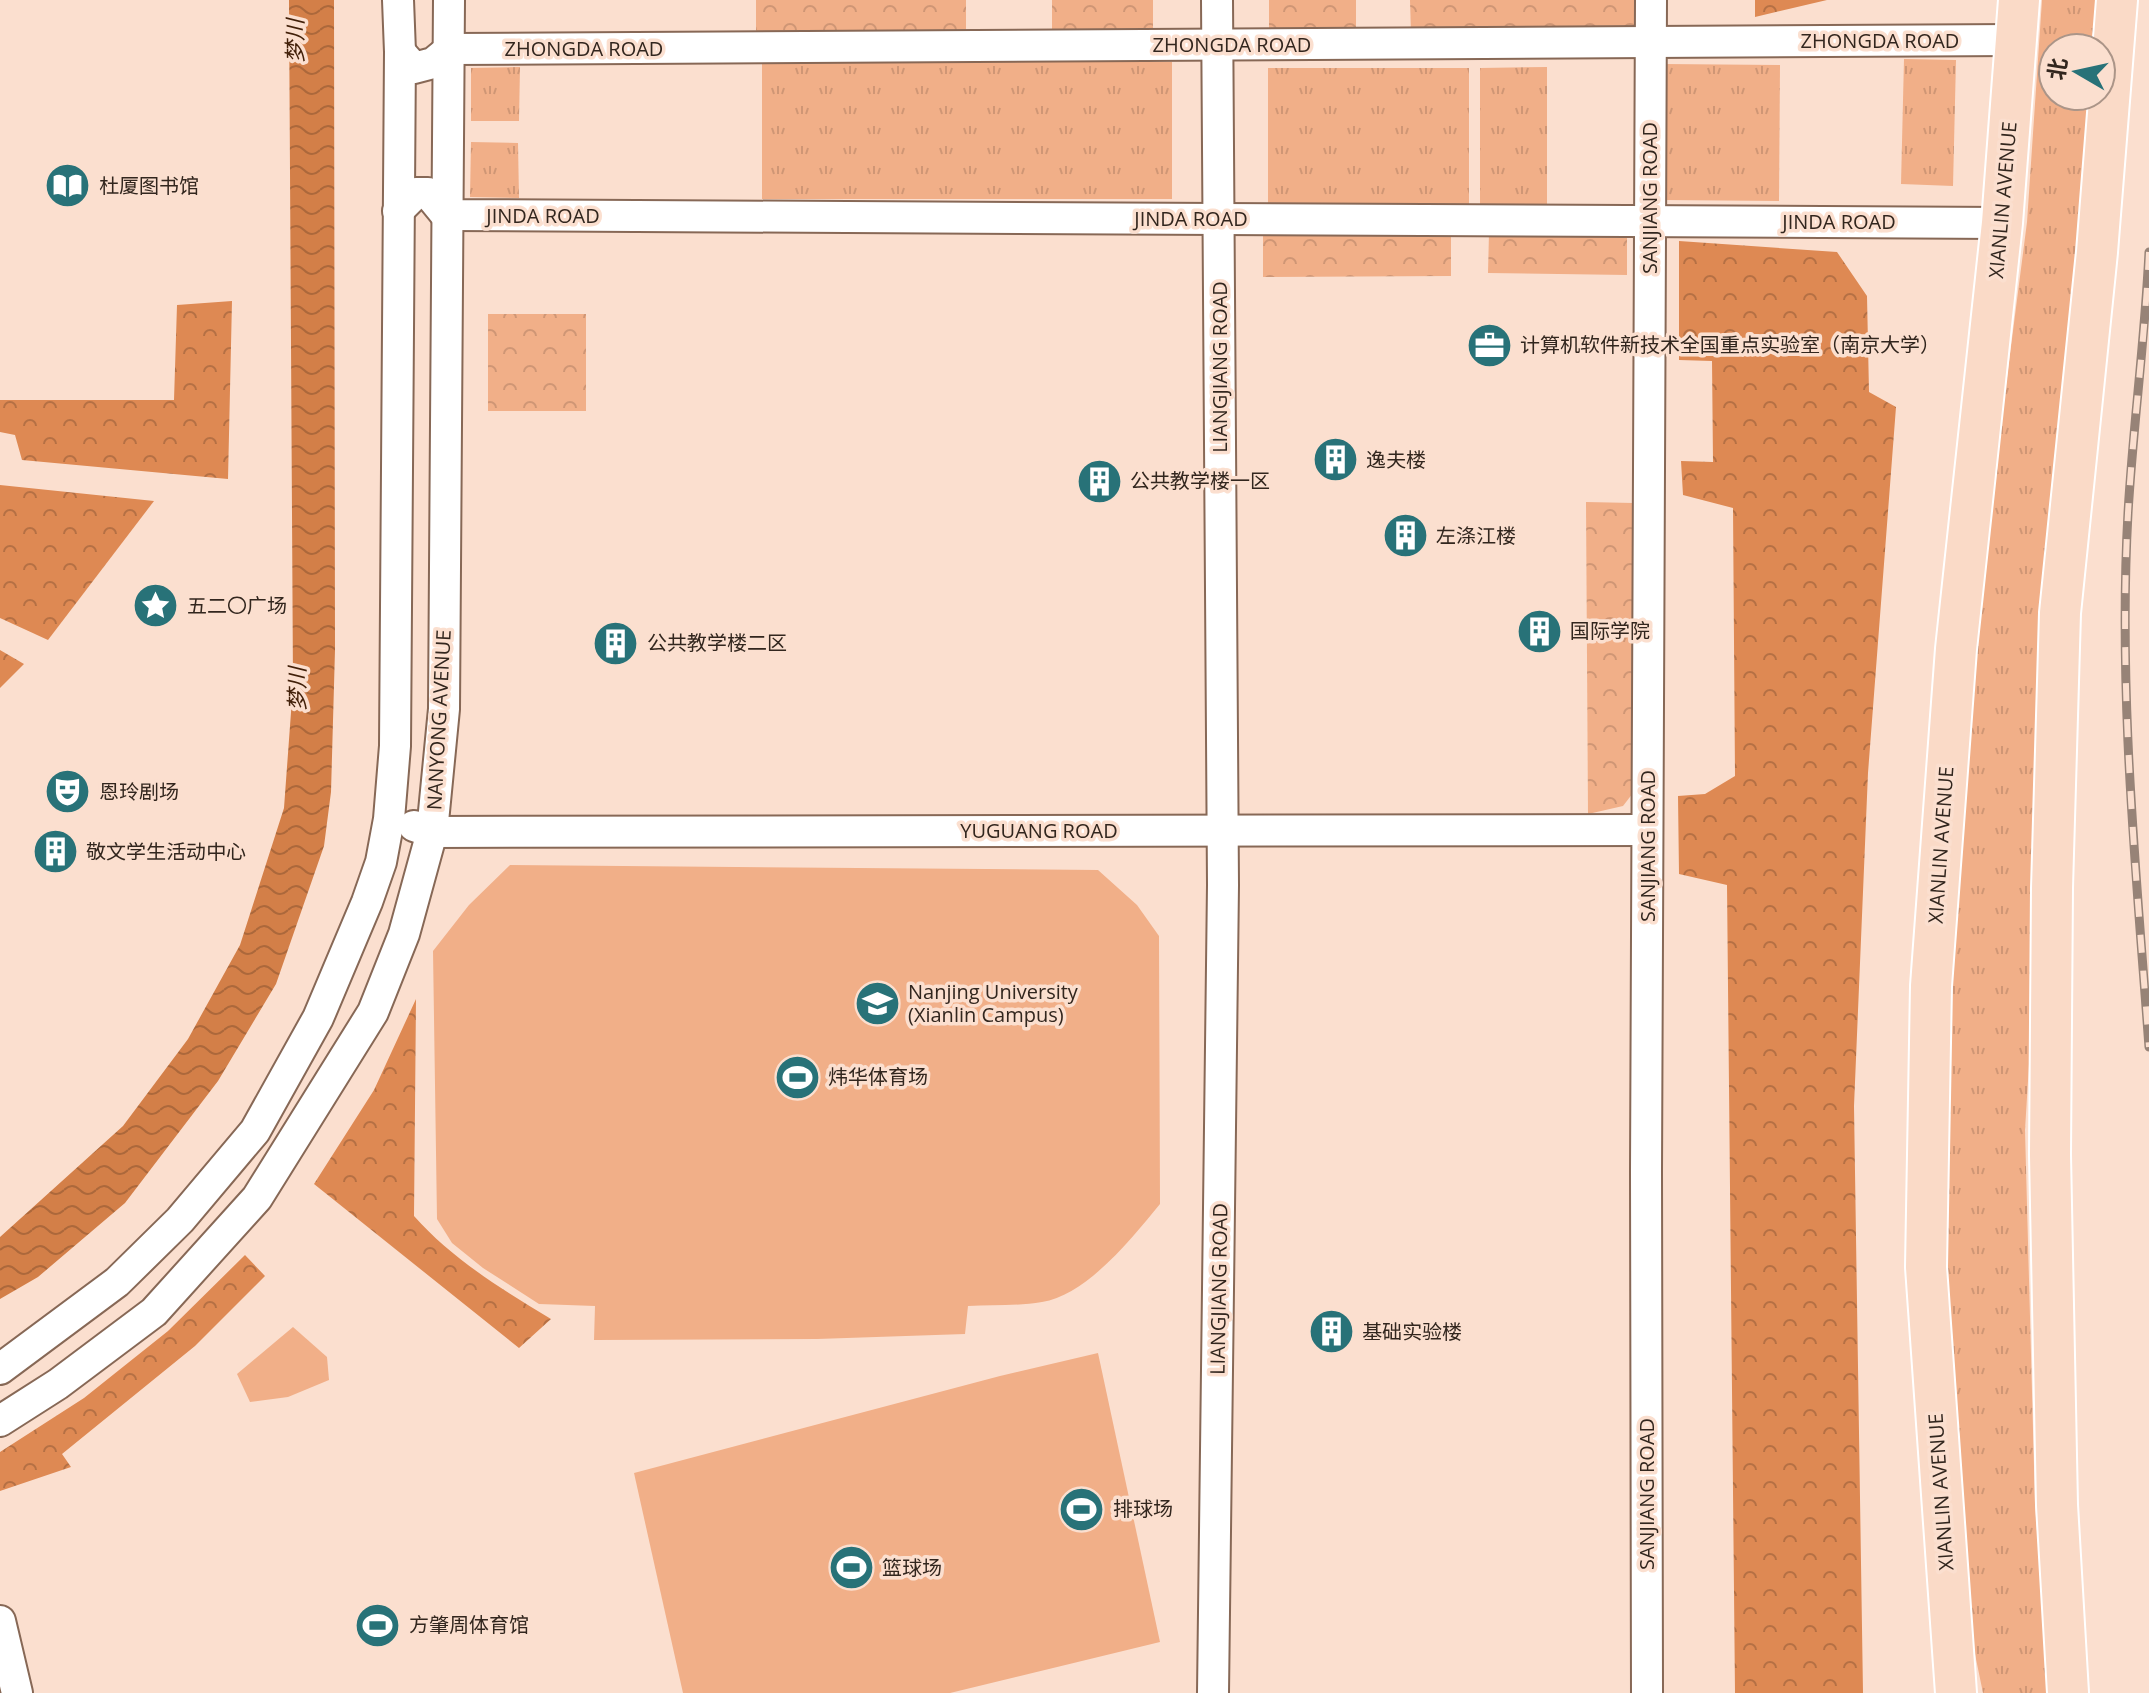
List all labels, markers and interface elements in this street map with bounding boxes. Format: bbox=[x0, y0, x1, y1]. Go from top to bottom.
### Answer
water label: 梦川 bbox=[279, 17, 309, 63]
street label: ZHONGDA ROAD bbox=[1801, 27, 1959, 54]
street label: ZHONGDA ROAD bbox=[1153, 31, 1311, 58]
north arrow bbox=[2037, 32, 2117, 112]
street label: ZHONGDA ROAD bbox=[505, 35, 663, 62]
text: 北 bbox=[2040, 55, 2073, 82]
street label: XIANLIN AVENUE bbox=[1982, 120, 2023, 280]
street label: SANJIANG ROAD bbox=[1636, 122, 1663, 274]
library icon: 杜厦图书馆 bbox=[44, 162, 92, 210]
place label: 杜厦图书馆 bbox=[99, 172, 199, 199]
street label: JINDA ROAD bbox=[484, 202, 600, 229]
street label: JINDA ROAD bbox=[1132, 205, 1248, 232]
street label: JINDA ROAD bbox=[1780, 208, 1896, 235]
street label: LIANGJIANG ROAD bbox=[1206, 281, 1233, 453]
office icon: 计算机软件新技术全国重点实验室（南京大学） bbox=[1465, 321, 1513, 369]
place label: 计算机软件新技术全国重点实验室（南京大学） bbox=[1520, 331, 1940, 358]
building icon: 逸夫楼 bbox=[1311, 436, 1359, 484]
place label: 逸夫楼 bbox=[1366, 446, 1426, 473]
building icon: 公共教学楼一区 bbox=[1075, 457, 1123, 505]
place label: 公共教学楼一区 bbox=[1130, 467, 1270, 494]
building icon: 左涤江楼 bbox=[1381, 512, 1429, 560]
place label: 左涤江楼 bbox=[1436, 522, 1516, 549]
place icon: 五二〇广场 bbox=[132, 582, 180, 630]
place label: 五二〇广场 bbox=[187, 592, 287, 619]
building icon: 国际学院 bbox=[1515, 607, 1563, 655]
place label: 国际学院 bbox=[1570, 617, 1650, 644]
building icon: 公共教学楼二区 bbox=[592, 619, 640, 667]
street label: NANYONG AVENUE bbox=[420, 629, 457, 811]
place label: 公共教学楼二区 bbox=[647, 629, 787, 656]
water label: 梦川 bbox=[281, 665, 311, 711]
street label: XIANLIN AVENUE bbox=[1922, 765, 1959, 924]
theatre icon: 恩玲剧场 bbox=[44, 768, 92, 816]
street label: SANJIANG ROAD bbox=[1634, 770, 1661, 922]
place label: 恩玲剧场 bbox=[99, 778, 179, 805]
street label: YUGUANG ROAD bbox=[960, 817, 1118, 844]
building icon: 敬文学生活动中心 bbox=[31, 828, 79, 876]
place label: 敬文学生活动中心 bbox=[86, 838, 246, 865]
place label: Nanjing University (Xianlin Campus) bbox=[908, 978, 1079, 1028]
school or university icon: Nanjing University (Xianlin Campus) bbox=[853, 980, 901, 1028]
sports icon: 炜华体育场 bbox=[773, 1053, 821, 1101]
place label: 炜华体育场 bbox=[828, 1063, 928, 1090]
street label: LIANGJIANG ROAD bbox=[1204, 1203, 1233, 1375]
building icon: 基础实验楼 bbox=[1307, 1308, 1355, 1356]
place label: 基础实验楼 bbox=[1362, 1318, 1462, 1345]
street label: XIANLIN AVENUE bbox=[1922, 1413, 1959, 1572]
street label: SANJIANG ROAD bbox=[1633, 1418, 1660, 1570]
sports icon: 排球场 bbox=[1058, 1485, 1106, 1533]
place label: 排球场 bbox=[1113, 1495, 1173, 1522]
sports icon: 篮球场 bbox=[827, 1544, 875, 1592]
place label: 篮球场 bbox=[882, 1554, 942, 1581]
sports icon: 方肇周体育馆 bbox=[354, 1601, 402, 1649]
place label: 方肇周体育馆 bbox=[409, 1611, 529, 1638]

